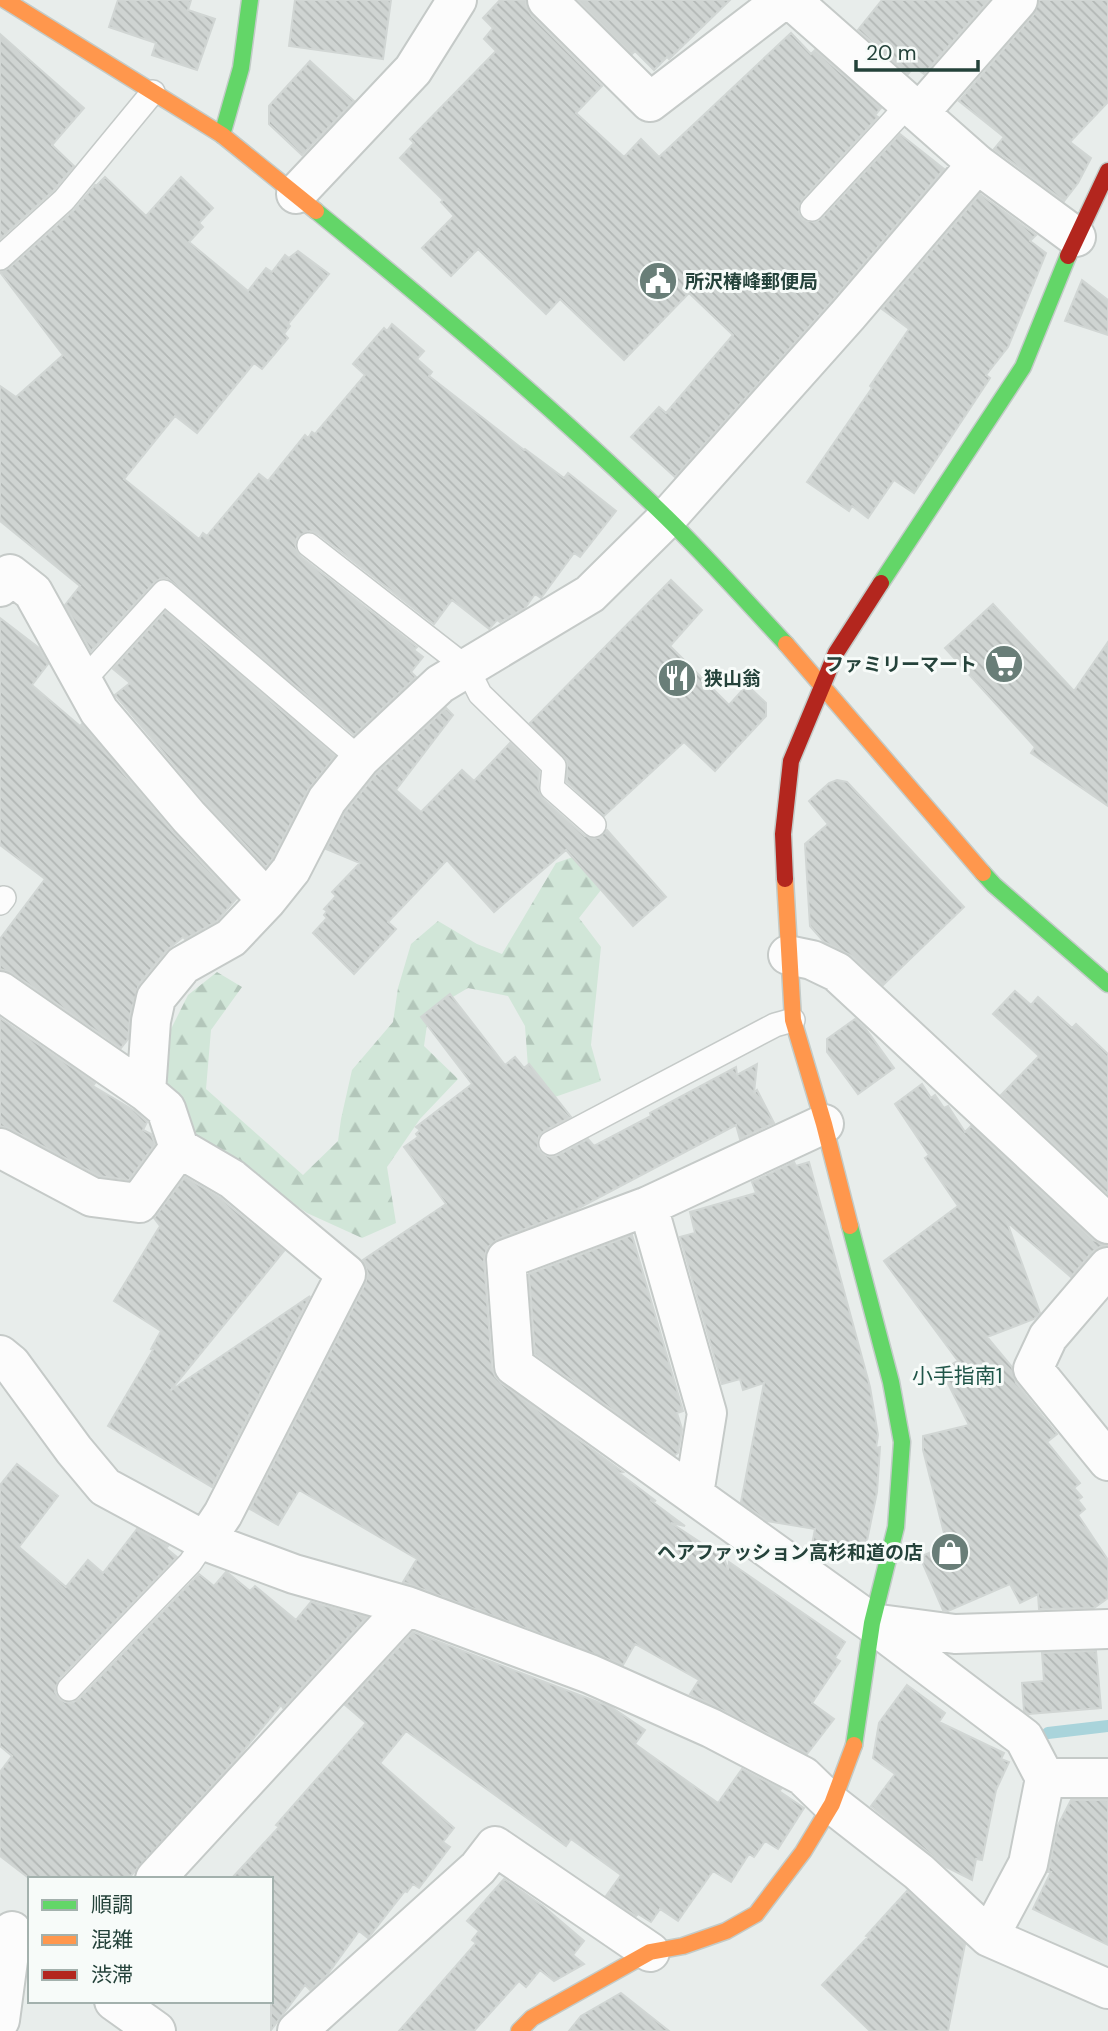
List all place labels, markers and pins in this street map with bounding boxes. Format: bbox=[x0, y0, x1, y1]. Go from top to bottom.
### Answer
public building icon: 所沢椿峰郵便局 bbox=[637, 260, 679, 302]
place label: 所沢椿峰郵便局 bbox=[685, 269, 818, 294]
supermarket icon: ファミリーマート bbox=[983, 643, 1025, 685]
place label: ファミリーマート bbox=[825, 652, 977, 677]
restaurant icon: 狭山翁 bbox=[656, 657, 698, 699]
place label: 狭山翁 bbox=[704, 666, 761, 691]
shop icon: ヘアファッション高杉和道の店 bbox=[929, 1531, 971, 1573]
place label: ヘアファッション高杉和道の店 bbox=[657, 1540, 923, 1565]

